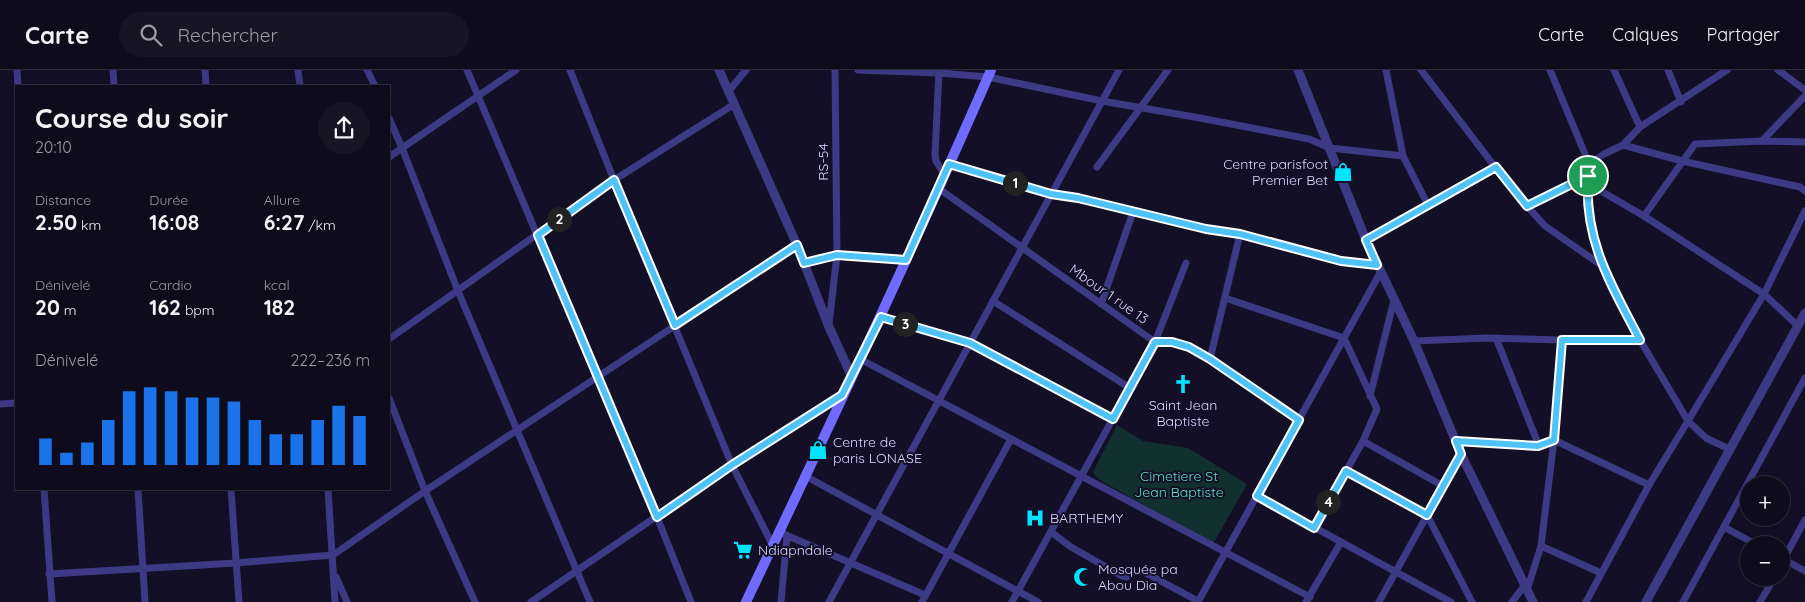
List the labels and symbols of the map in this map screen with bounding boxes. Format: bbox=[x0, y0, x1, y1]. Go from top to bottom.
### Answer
street label: RS-54 bbox=[814, 143, 832, 181]
place label: Centre parisfoot Premier Bet bbox=[1223, 155, 1328, 189]
pin bbox=[1567, 155, 1609, 197]
shop icon: Centre parisfoot Premier Bet bbox=[1332, 161, 1354, 183]
pin: 1 bbox=[1002, 170, 1028, 196]
pin: 2 bbox=[546, 206, 572, 232]
street label: Mbour 1 rue 13 bbox=[1066, 260, 1152, 328]
pin: 3 bbox=[892, 312, 918, 336]
church icon: Saint Jean Baptiste bbox=[1172, 373, 1194, 395]
place label: Saint Jean Baptiste bbox=[1149, 396, 1217, 430]
place label: Centre de paris LONASE bbox=[833, 433, 922, 467]
shop icon: Centre de paris LONASE bbox=[807, 439, 829, 461]
park label: Cimetiere St Jean Baptiste bbox=[1134, 467, 1224, 501]
pin: 4 bbox=[1316, 490, 1340, 514]
hospital icon: BARTHEMY bbox=[1024, 507, 1046, 529]
place label: BARTHEMY bbox=[1050, 509, 1123, 527]
supermarket icon: Ndiapndale bbox=[732, 539, 754, 561]
place label: Ndiapndale bbox=[758, 541, 833, 559]
place label: Mosquée pa Abou Dia bbox=[1098, 560, 1178, 594]
mosque icon: Mosquée pa Abou Dia bbox=[1072, 566, 1094, 588]

